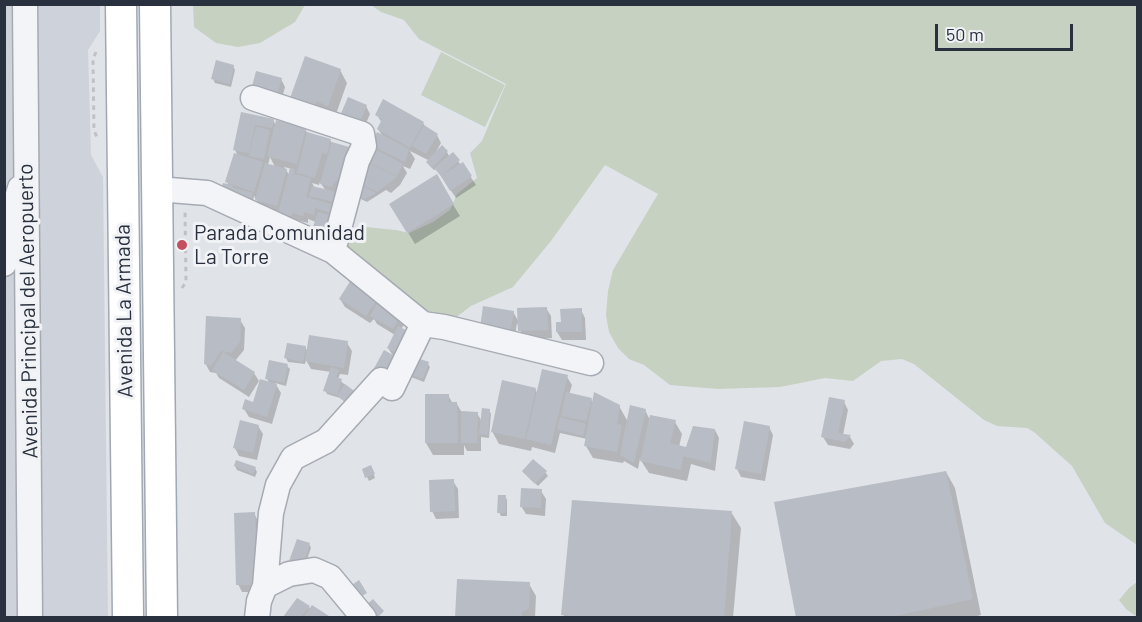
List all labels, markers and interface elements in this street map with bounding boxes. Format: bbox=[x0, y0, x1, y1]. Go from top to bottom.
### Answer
scale bar bbox=[938, 12, 1076, 50]
text: 50 m bbox=[946, 23, 984, 45]
street label: Avenida Principal del Aeropuerto bbox=[13, 163, 43, 459]
place label: Parada Comunidad La Torre bbox=[194, 220, 365, 270]
street label: Avenida La Armada bbox=[110, 224, 138, 398]
marker: Parada Comunidad La Torre bbox=[175, 238, 189, 252]

